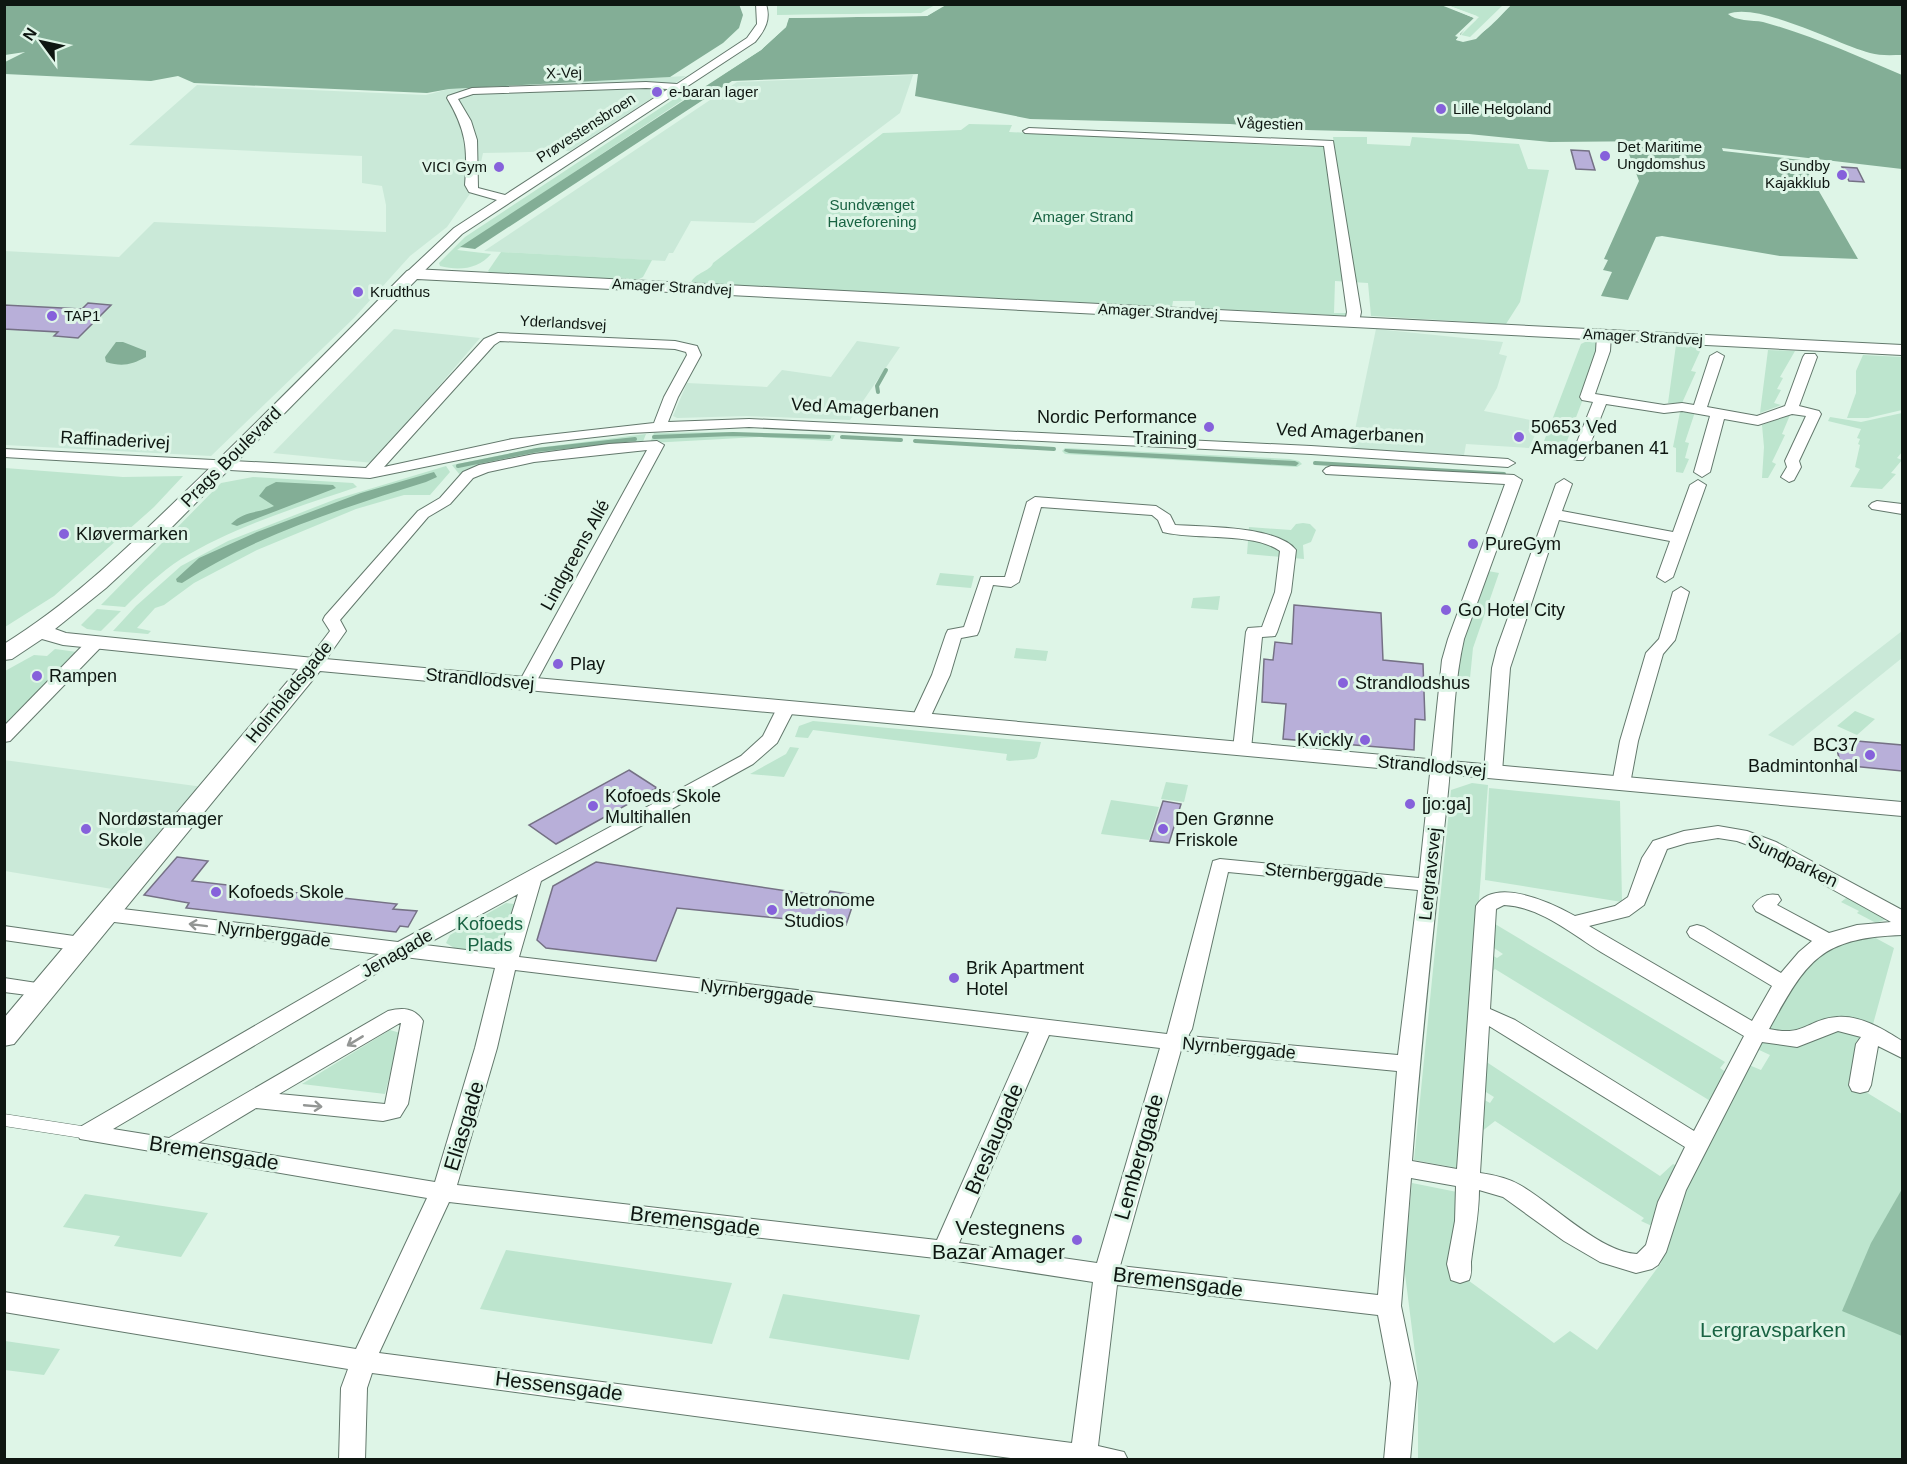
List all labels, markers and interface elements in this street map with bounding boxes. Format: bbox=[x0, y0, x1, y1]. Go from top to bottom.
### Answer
north arrow bbox=[12, 12, 72, 72]
text: N bbox=[20, 25, 40, 44]
street label: X-Vej bbox=[546, 63, 582, 82]
place label: e-baran lager bbox=[669, 83, 758, 100]
marker: e-baran lager bbox=[650, 85, 664, 99]
street label: Prøvestensbroen bbox=[533, 89, 638, 166]
place label: Lille Helgoland bbox=[1453, 100, 1551, 117]
marker: Lille Helgoland bbox=[1434, 102, 1448, 116]
street label: Vågestien bbox=[1236, 114, 1304, 133]
place label: Det Maritime Ungdomshus bbox=[1617, 138, 1705, 172]
marker: Det Maritime Ungdomshus bbox=[1598, 149, 1612, 163]
place label: Sundby Kajakklub bbox=[1765, 157, 1830, 191]
place label: VICI Gym bbox=[422, 158, 487, 175]
marker: VICI Gym bbox=[492, 160, 506, 174]
marker: Sundby Kajakklub bbox=[1835, 168, 1849, 182]
park label: Sundvænget Haveforening bbox=[827, 196, 917, 230]
park label: Amager Strand bbox=[1033, 208, 1133, 225]
street label: Amager Strandvej bbox=[612, 275, 732, 298]
place label: Krudthus bbox=[370, 283, 430, 300]
marker: Krudthus bbox=[351, 285, 365, 299]
street label: Amager Strandvej bbox=[1098, 300, 1218, 323]
place label: TAP1 bbox=[64, 307, 100, 324]
marker: TAP1 bbox=[45, 309, 59, 323]
street label: Yderlandsvej bbox=[519, 312, 607, 333]
street label: Amager Strandvej bbox=[1583, 325, 1703, 348]
street label: Ved Amagerbanen bbox=[791, 394, 939, 422]
street label: Prags Boulevard bbox=[177, 403, 285, 511]
place label: Nordic Performance Training bbox=[1037, 407, 1197, 448]
place label: 50653 Ved Amagerbanen 41 bbox=[1531, 417, 1669, 458]
street label: Ved Amagerbanen bbox=[1276, 419, 1424, 447]
marker: Nordic Performance Training bbox=[1202, 420, 1216, 434]
street label: Raffinaderivej bbox=[60, 427, 170, 453]
marker: 50653 Ved Amagerbanen 41 bbox=[1512, 430, 1526, 444]
street label: Lindgreens Allé bbox=[536, 496, 614, 614]
place label: Kløvermarken bbox=[76, 524, 188, 544]
marker: Kløvermarken bbox=[57, 527, 71, 541]
place label: PureGym bbox=[1485, 534, 1561, 554]
marker: PureGym bbox=[1466, 537, 1480, 551]
place label: Go Hotel City bbox=[1458, 600, 1565, 620]
marker: Go Hotel City bbox=[1439, 603, 1453, 617]
street label: Holmbladsgade bbox=[242, 637, 336, 747]
place label: Play bbox=[570, 654, 605, 674]
marker: Play bbox=[551, 657, 565, 671]
street label: Strandlodsvej bbox=[425, 664, 535, 694]
place label: Rampen bbox=[49, 666, 117, 686]
marker: Rampen bbox=[30, 669, 44, 683]
place label: Strandlodshus bbox=[1355, 673, 1470, 693]
marker: Strandlodshus bbox=[1336, 676, 1350, 690]
place label: Kvickly bbox=[1297, 730, 1353, 750]
marker: Kvickly bbox=[1358, 733, 1372, 747]
place label: BC37 Badmintonhal bbox=[1748, 735, 1858, 776]
marker: BC37 Badmintonhal bbox=[1863, 748, 1877, 762]
street label: Strandlodsvej bbox=[1377, 751, 1487, 781]
place label: Kofoeds Skole Multihallen bbox=[605, 786, 721, 827]
place label: [jo:ga] bbox=[1422, 794, 1471, 814]
marker: [jo:ga] bbox=[1403, 797, 1417, 811]
marker: Kofoeds Skole Multihallen bbox=[586, 799, 600, 813]
place label: Nordøstamager Skole bbox=[98, 809, 223, 850]
place label: Den Grønne Friskole bbox=[1175, 809, 1274, 850]
marker: Nordøstamager Skole bbox=[79, 822, 93, 836]
marker: Den Grønne Friskole bbox=[1156, 822, 1170, 836]
street label: Lergravsvej bbox=[1415, 827, 1445, 921]
street label: Sundparken bbox=[1745, 831, 1841, 891]
street label: Sternberggade bbox=[1264, 859, 1384, 891]
place label: Kofoeds Skole bbox=[228, 882, 344, 902]
marker: Kofoeds Skole bbox=[209, 885, 223, 899]
place label: Metronome Studios bbox=[784, 890, 875, 931]
marker: Metronome Studios bbox=[765, 903, 779, 917]
park label: Kofoeds Plads bbox=[457, 914, 523, 955]
street label: Nyrnberggade bbox=[216, 917, 332, 951]
one-way arrow bbox=[188, 919, 208, 930]
street label: Jenagade bbox=[358, 925, 436, 981]
place label: Brik Apartment Hotel bbox=[966, 958, 1084, 999]
marker: Brik Apartment Hotel bbox=[947, 971, 961, 985]
street label: Nyrnberggade bbox=[699, 975, 815, 1009]
street label: Nyrnberggade bbox=[1181, 1033, 1297, 1063]
one-way arrow bbox=[347, 1035, 364, 1047]
street label: Eliasgade bbox=[439, 1078, 488, 1173]
street label: Breslaugade bbox=[960, 1080, 1027, 1198]
street label: Lemberggade bbox=[1110, 1091, 1167, 1222]
one-way arrow bbox=[302, 1101, 322, 1112]
street label: Bremensgade bbox=[148, 1131, 280, 1174]
street label: Bremensgade bbox=[629, 1201, 761, 1240]
place label: Vestegnens Bazar Amager bbox=[932, 1216, 1065, 1263]
marker: Vestegnens Bazar Amager bbox=[1070, 1233, 1084, 1247]
street label: Bremensgade bbox=[1112, 1262, 1244, 1301]
park label: Lergravsparken bbox=[1700, 1318, 1846, 1341]
street label: Hessensgade bbox=[494, 1366, 624, 1405]

